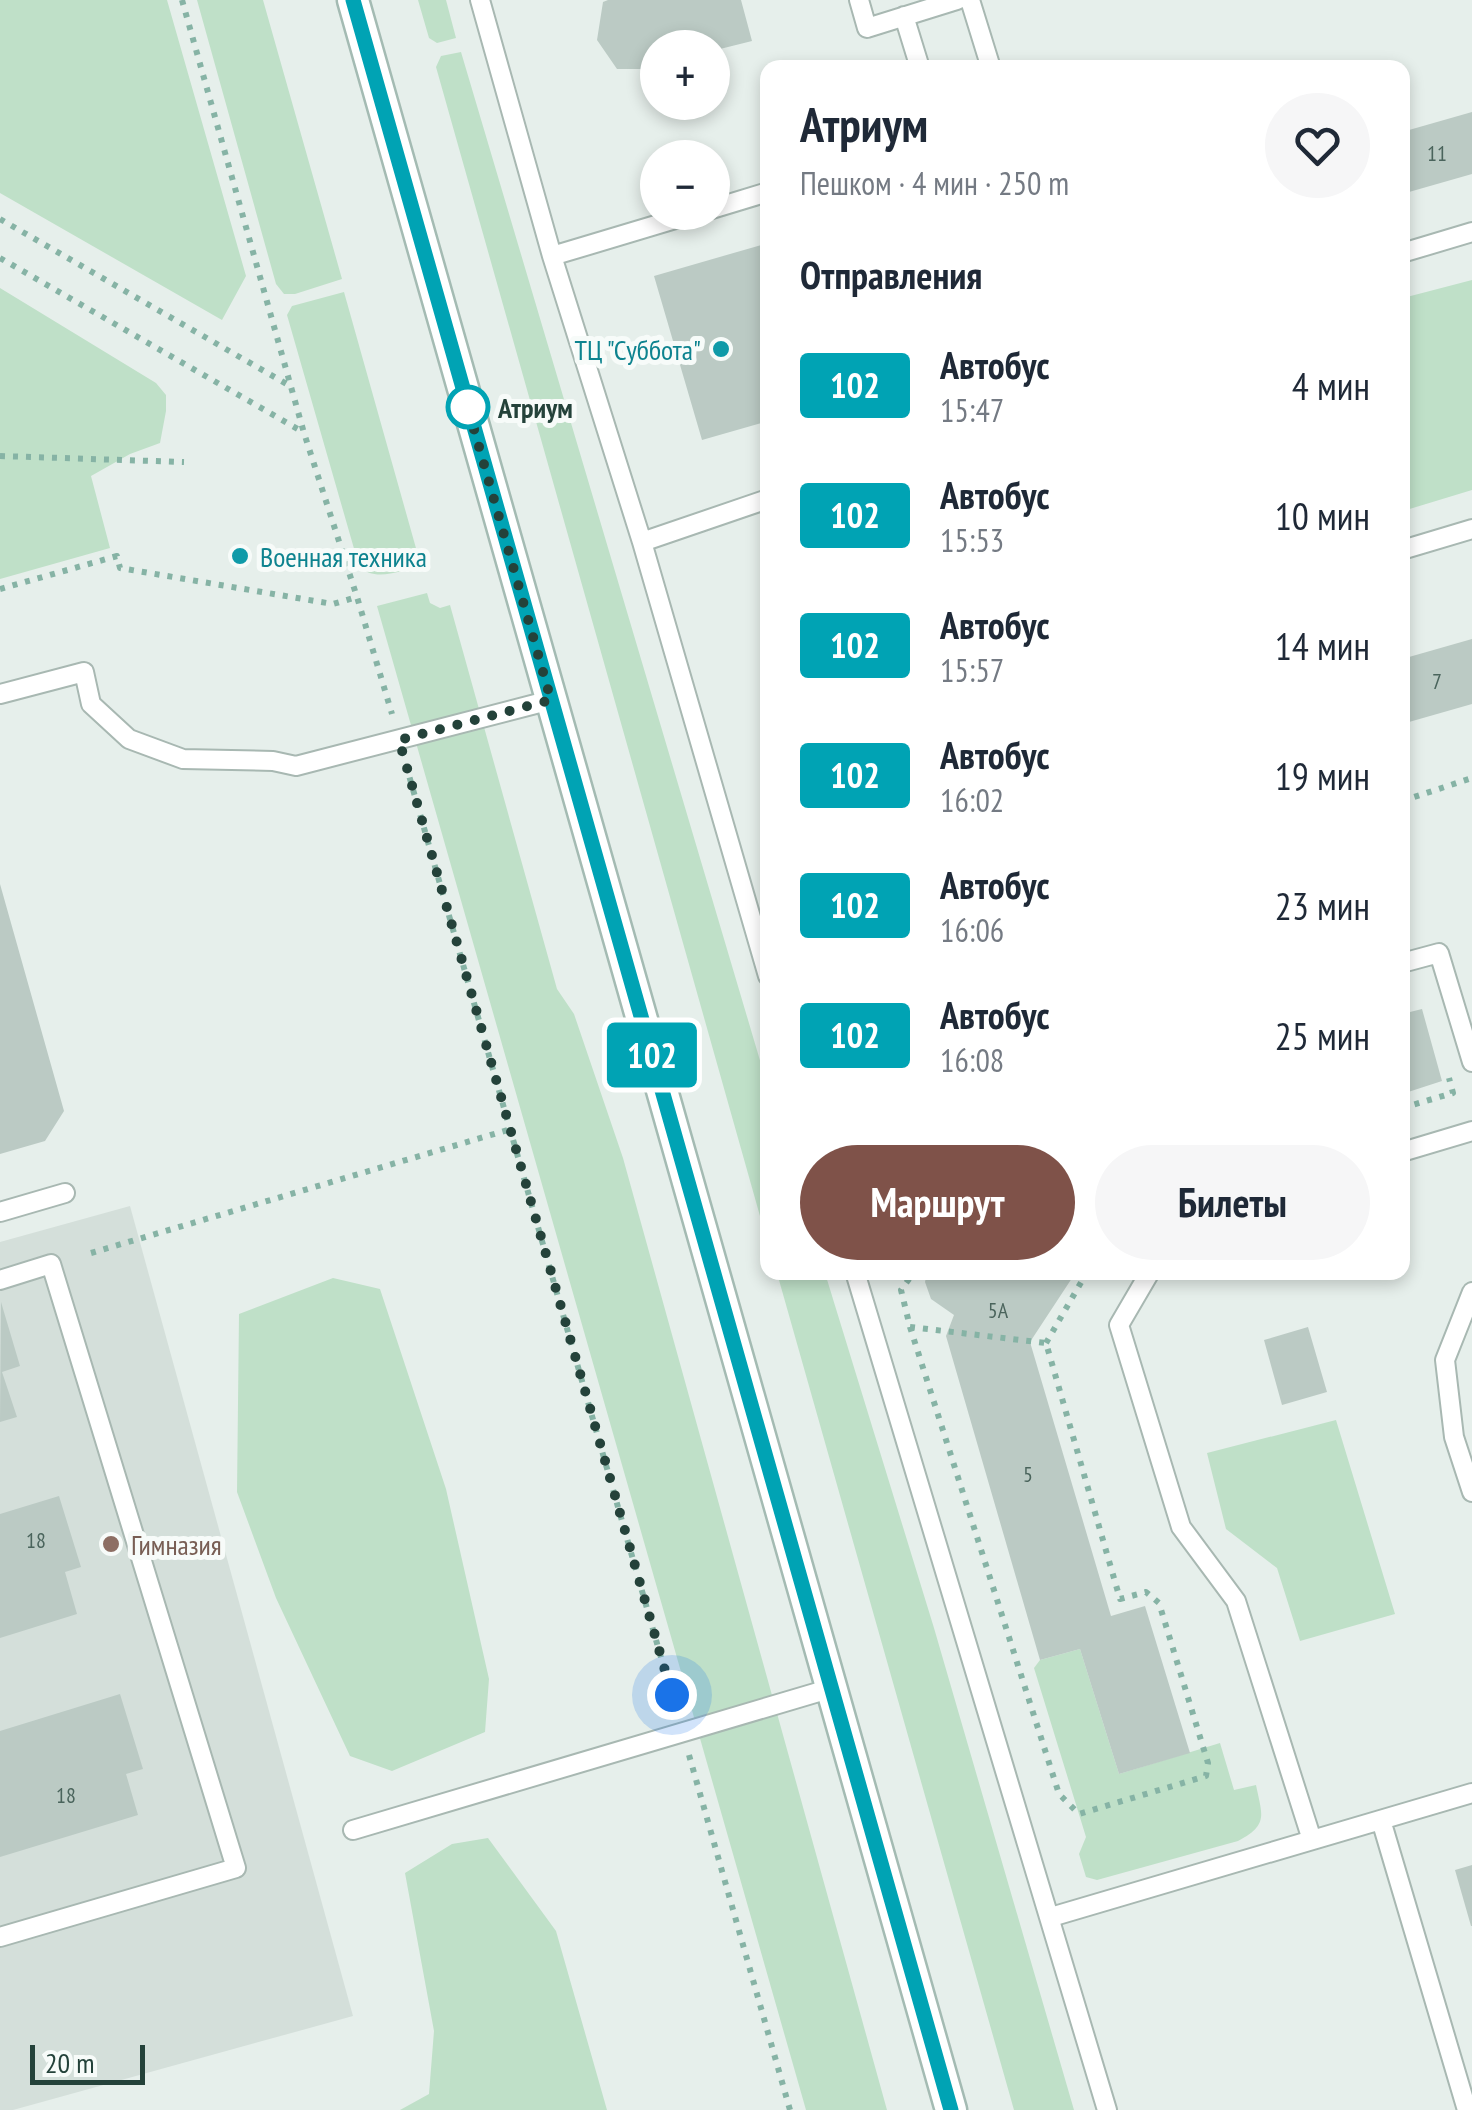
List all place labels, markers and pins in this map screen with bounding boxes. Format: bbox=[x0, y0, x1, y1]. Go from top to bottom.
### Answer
place label: ТЦ "Суббота" bbox=[574, 331, 701, 368]
marker: ТЦ "Суббота" bbox=[710, 338, 732, 360]
marker: Атриум bbox=[447, 386, 489, 428]
place label: Атриум bbox=[497, 389, 573, 426]
place label: Военная техника bbox=[260, 538, 427, 575]
marker: Военная техника bbox=[229, 545, 251, 567]
place label: Гимназия bbox=[131, 1526, 222, 1563]
marker: Гимназия bbox=[100, 1533, 122, 1555]

